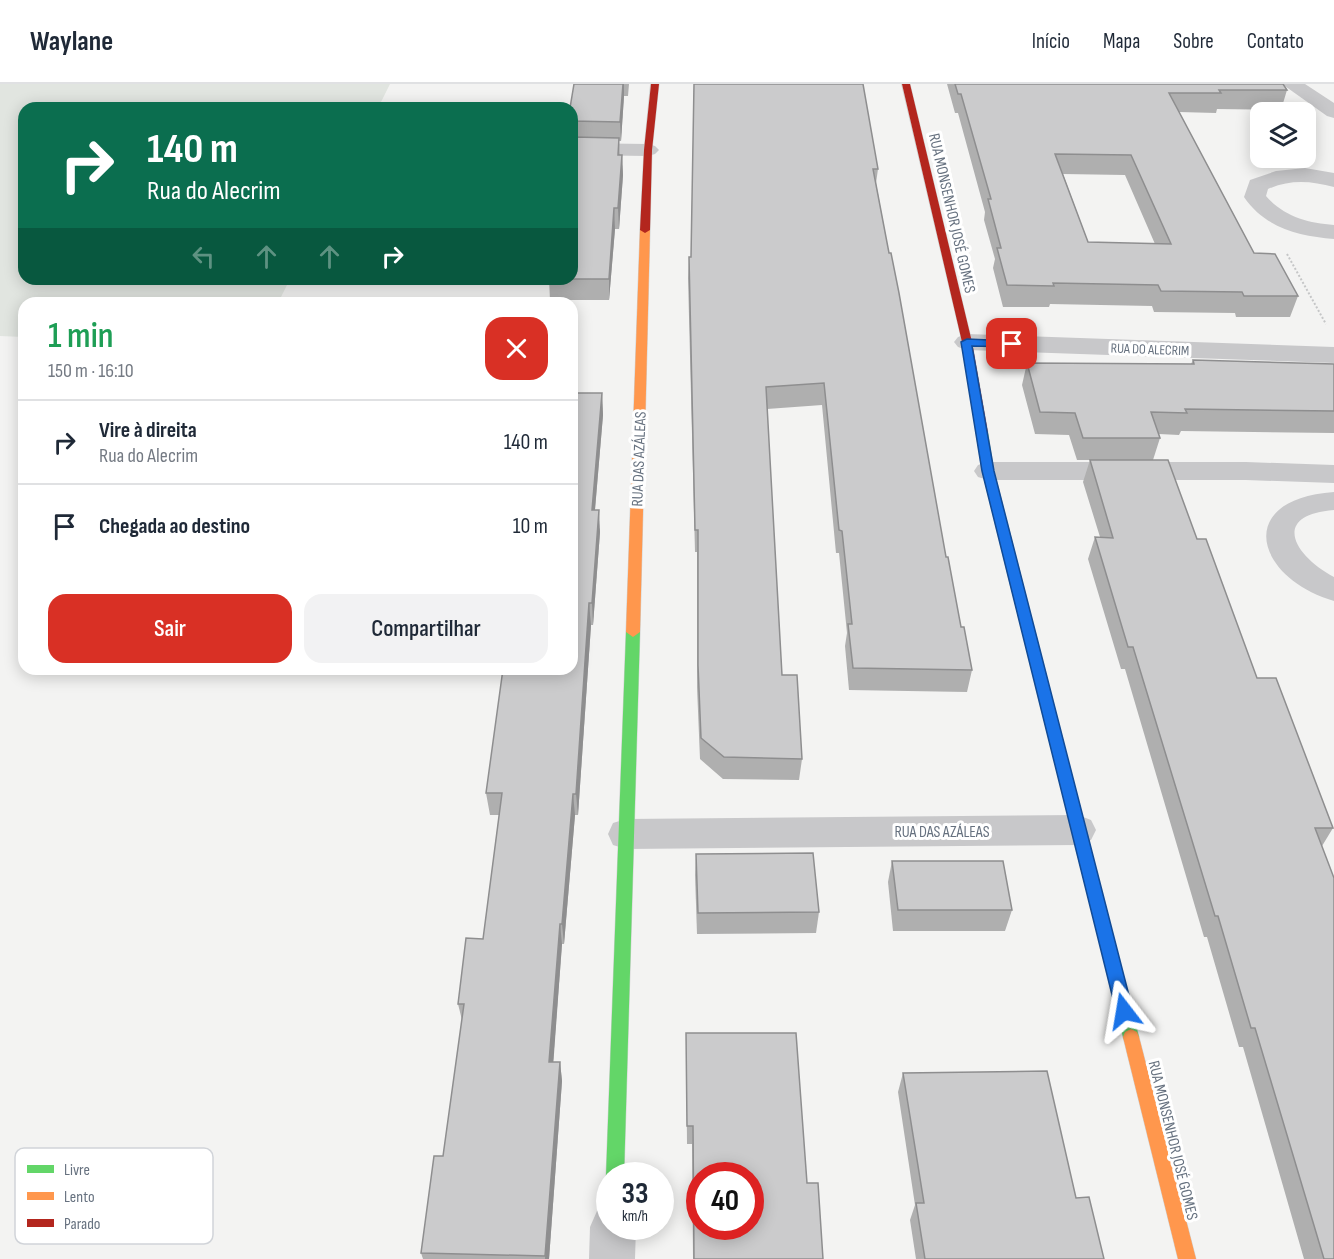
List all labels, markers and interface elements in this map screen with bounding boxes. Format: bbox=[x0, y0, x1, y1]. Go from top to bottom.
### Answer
text: Waylane bbox=[30, 25, 113, 58]
text: Início bbox=[1032, 29, 1070, 54]
text: Mapa bbox=[1103, 29, 1140, 54]
text: Sobre bbox=[1173, 29, 1214, 54]
text: Contato bbox=[1247, 29, 1304, 54]
map controls bbox=[1250, 102, 1316, 168]
button: layers bbox=[1250, 102, 1316, 168]
text: 140 m bbox=[147, 124, 238, 175]
icon: right bbox=[48, 126, 126, 204]
street label: RUA MONSENHOR JOSÉ GOMES bbox=[924, 132, 979, 295]
text: Rua do Alecrim bbox=[147, 175, 281, 207]
icon: left bbox=[187, 240, 220, 273]
icon: ahead bbox=[250, 240, 283, 273]
icon: ahead bbox=[313, 240, 346, 273]
icon: right bbox=[376, 240, 409, 273]
text: 1 min bbox=[48, 315, 113, 358]
button: close bbox=[485, 317, 548, 380]
pin bbox=[986, 318, 1037, 369]
icon: arrive bbox=[995, 327, 1028, 360]
street label: RUA DO ALECRIM bbox=[1110, 340, 1190, 359]
text: 150 m · 16:10 bbox=[48, 359, 134, 383]
street label: RUA DAS AZÁLEAS bbox=[628, 411, 651, 507]
text: Vire à direita bbox=[99, 417, 197, 444]
icon: right bbox=[48, 426, 81, 459]
text: 140 m bbox=[504, 429, 548, 456]
text: Rua do Alecrim bbox=[99, 444, 198, 468]
icon: arrive bbox=[48, 510, 81, 543]
text: Chegada ao destino bbox=[99, 513, 250, 540]
text: 10 m bbox=[513, 513, 548, 540]
button: Sair bbox=[48, 594, 292, 663]
button: Compartilhar bbox=[304, 594, 548, 663]
street label: RUA DAS AZÁLEAS bbox=[894, 823, 990, 842]
position arrow bbox=[1092, 979, 1156, 1043]
street label: RUA MONSENHOR JOSÉ GOMES bbox=[1144, 1059, 1202, 1222]
legend bbox=[15, 1148, 213, 1244]
text: Livre bbox=[64, 1161, 90, 1180]
speed limit sign: 40 bbox=[686, 1162, 764, 1240]
text: 33 bbox=[622, 1176, 648, 1212]
text: Lento bbox=[64, 1188, 95, 1207]
text: km/h bbox=[622, 1207, 648, 1226]
text: Parado bbox=[64, 1215, 101, 1234]

